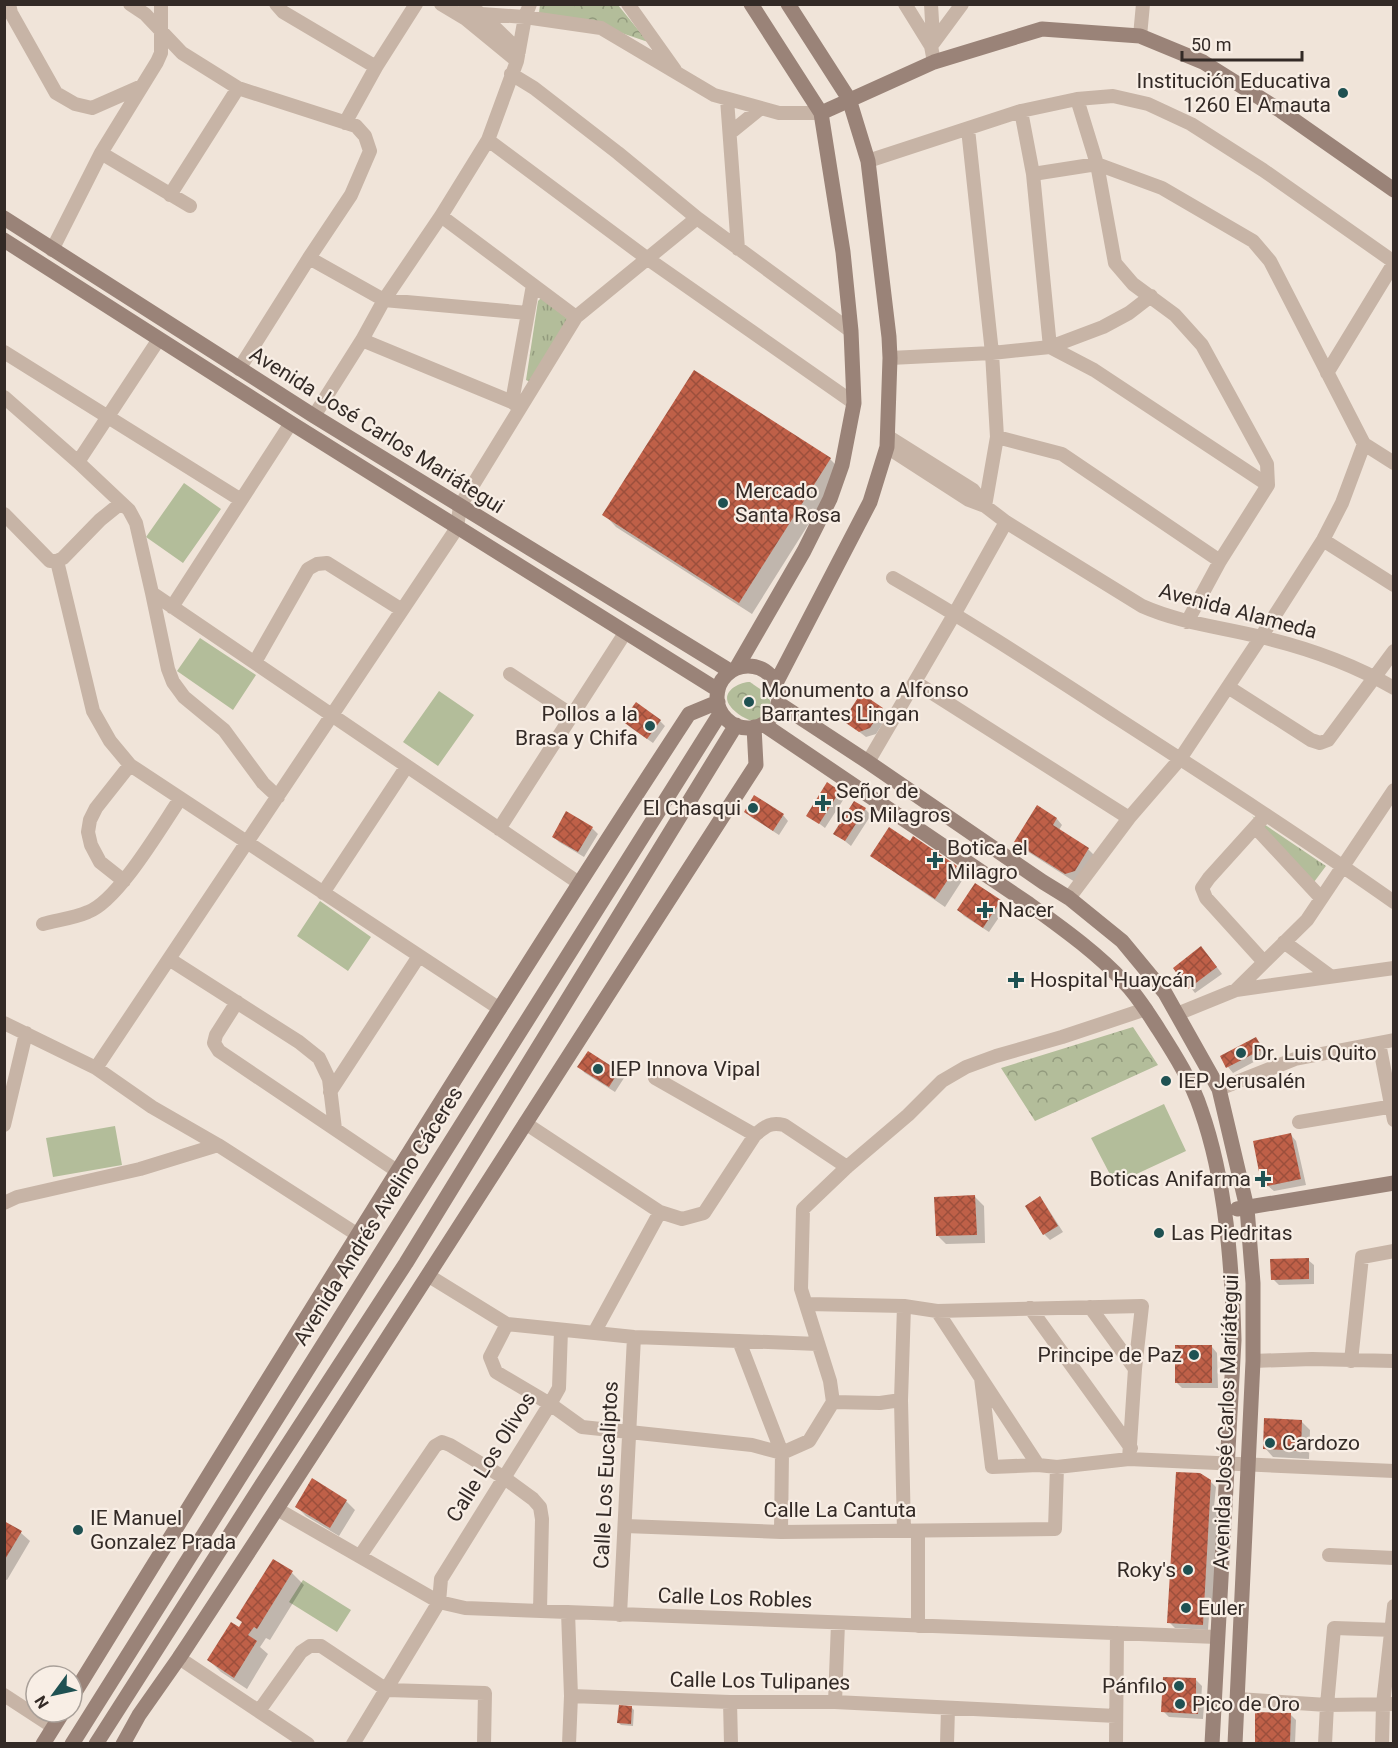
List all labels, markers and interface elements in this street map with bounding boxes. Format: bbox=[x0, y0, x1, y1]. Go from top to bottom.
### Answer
scale bar bbox=[1182, 24, 1302, 62]
text: 50 m bbox=[1191, 34, 1231, 55]
place label: Institución Educativa 1260 El Amauta bbox=[1137, 69, 1331, 117]
marker: Institución Educativa 1260 El Amauta bbox=[1336, 86, 1350, 100]
street label: Avenida José Carlos Mariátegui bbox=[245, 342, 509, 518]
place label: Mercado Santa Rosa bbox=[735, 479, 841, 527]
marker: Mercado Santa Rosa bbox=[716, 496, 730, 510]
street label: Avenida Alameda bbox=[1156, 578, 1320, 644]
place label: Monumento a Alfonso Barrantes Lingan bbox=[761, 678, 969, 726]
marker: Monumento a Alfonso Barrantes Lingan bbox=[742, 695, 756, 709]
place label: Pollos a la Brasa y Chifa bbox=[515, 702, 638, 750]
marker: Pollos a la Brasa y Chifa bbox=[643, 719, 657, 733]
place label: Señor de los Milagros bbox=[836, 779, 951, 827]
marker: Señor de los Milagros bbox=[814, 794, 832, 812]
place label: El Chasqui bbox=[643, 796, 741, 820]
marker: El Chasqui bbox=[746, 801, 760, 815]
place label: Botica el Milagro bbox=[947, 836, 1028, 884]
marker: Botica el Milagro bbox=[928, 853, 942, 867]
place label: Nacer bbox=[998, 898, 1054, 922]
marker: Nacer bbox=[976, 901, 994, 919]
place label: Hospital Huaycán bbox=[1030, 968, 1195, 992]
marker: Hospital Huaycán bbox=[1007, 971, 1025, 989]
place label: Dr. Luis Quito bbox=[1253, 1041, 1377, 1065]
marker: Dr. Luis Quito bbox=[1234, 1046, 1248, 1060]
place label: IEP Innova Vipal bbox=[610, 1057, 760, 1081]
marker: IEP Innova Vipal bbox=[591, 1062, 605, 1076]
place label: IEP Jerusalén bbox=[1178, 1069, 1306, 1093]
marker: IEP Jerusalén bbox=[1159, 1074, 1173, 1088]
street label: Avenida Andrés Avelino Cáceres bbox=[288, 1082, 468, 1350]
place label: Boticas Anifarma bbox=[1089, 1167, 1251, 1191]
marker: Boticas Anifarma bbox=[1256, 1172, 1270, 1186]
place label: Las Piedritas bbox=[1171, 1221, 1292, 1245]
marker: Las Piedritas bbox=[1152, 1226, 1166, 1240]
street label: Avenida José Carlos Mariátegui bbox=[1209, 1274, 1243, 1570]
place label: Principe de Paz bbox=[1038, 1343, 1182, 1367]
marker: Principe de Paz bbox=[1187, 1348, 1201, 1362]
street label: Calle Los Eucaliptos bbox=[589, 1380, 623, 1570]
street label: Calle Los Olivos bbox=[441, 1388, 541, 1526]
place label: Cardozo bbox=[1282, 1431, 1360, 1455]
marker: Cardozo bbox=[1263, 1436, 1277, 1450]
street label: Calle La Cantuta bbox=[763, 1498, 917, 1522]
place label: IE Manuel Gonzalez Prada bbox=[90, 1506, 236, 1554]
marker: IE Manuel Gonzalez Prada bbox=[71, 1523, 85, 1537]
place label: Roky's bbox=[1117, 1558, 1176, 1582]
marker: Roky's bbox=[1181, 1563, 1195, 1577]
street label: Calle Los Robles bbox=[657, 1583, 813, 1613]
place label: Euler bbox=[1198, 1596, 1245, 1620]
marker: Euler bbox=[1179, 1601, 1193, 1615]
north arrow bbox=[24, 1664, 84, 1724]
street label: Calle Los Tulipanes bbox=[669, 1667, 851, 1695]
place label: Pánfilo bbox=[1102, 1674, 1167, 1698]
marker: Pánfilo bbox=[1172, 1679, 1186, 1693]
text: N bbox=[31, 1692, 53, 1712]
place label: Pico de Oro bbox=[1192, 1692, 1300, 1716]
marker: Pico de Oro bbox=[1173, 1697, 1187, 1711]

